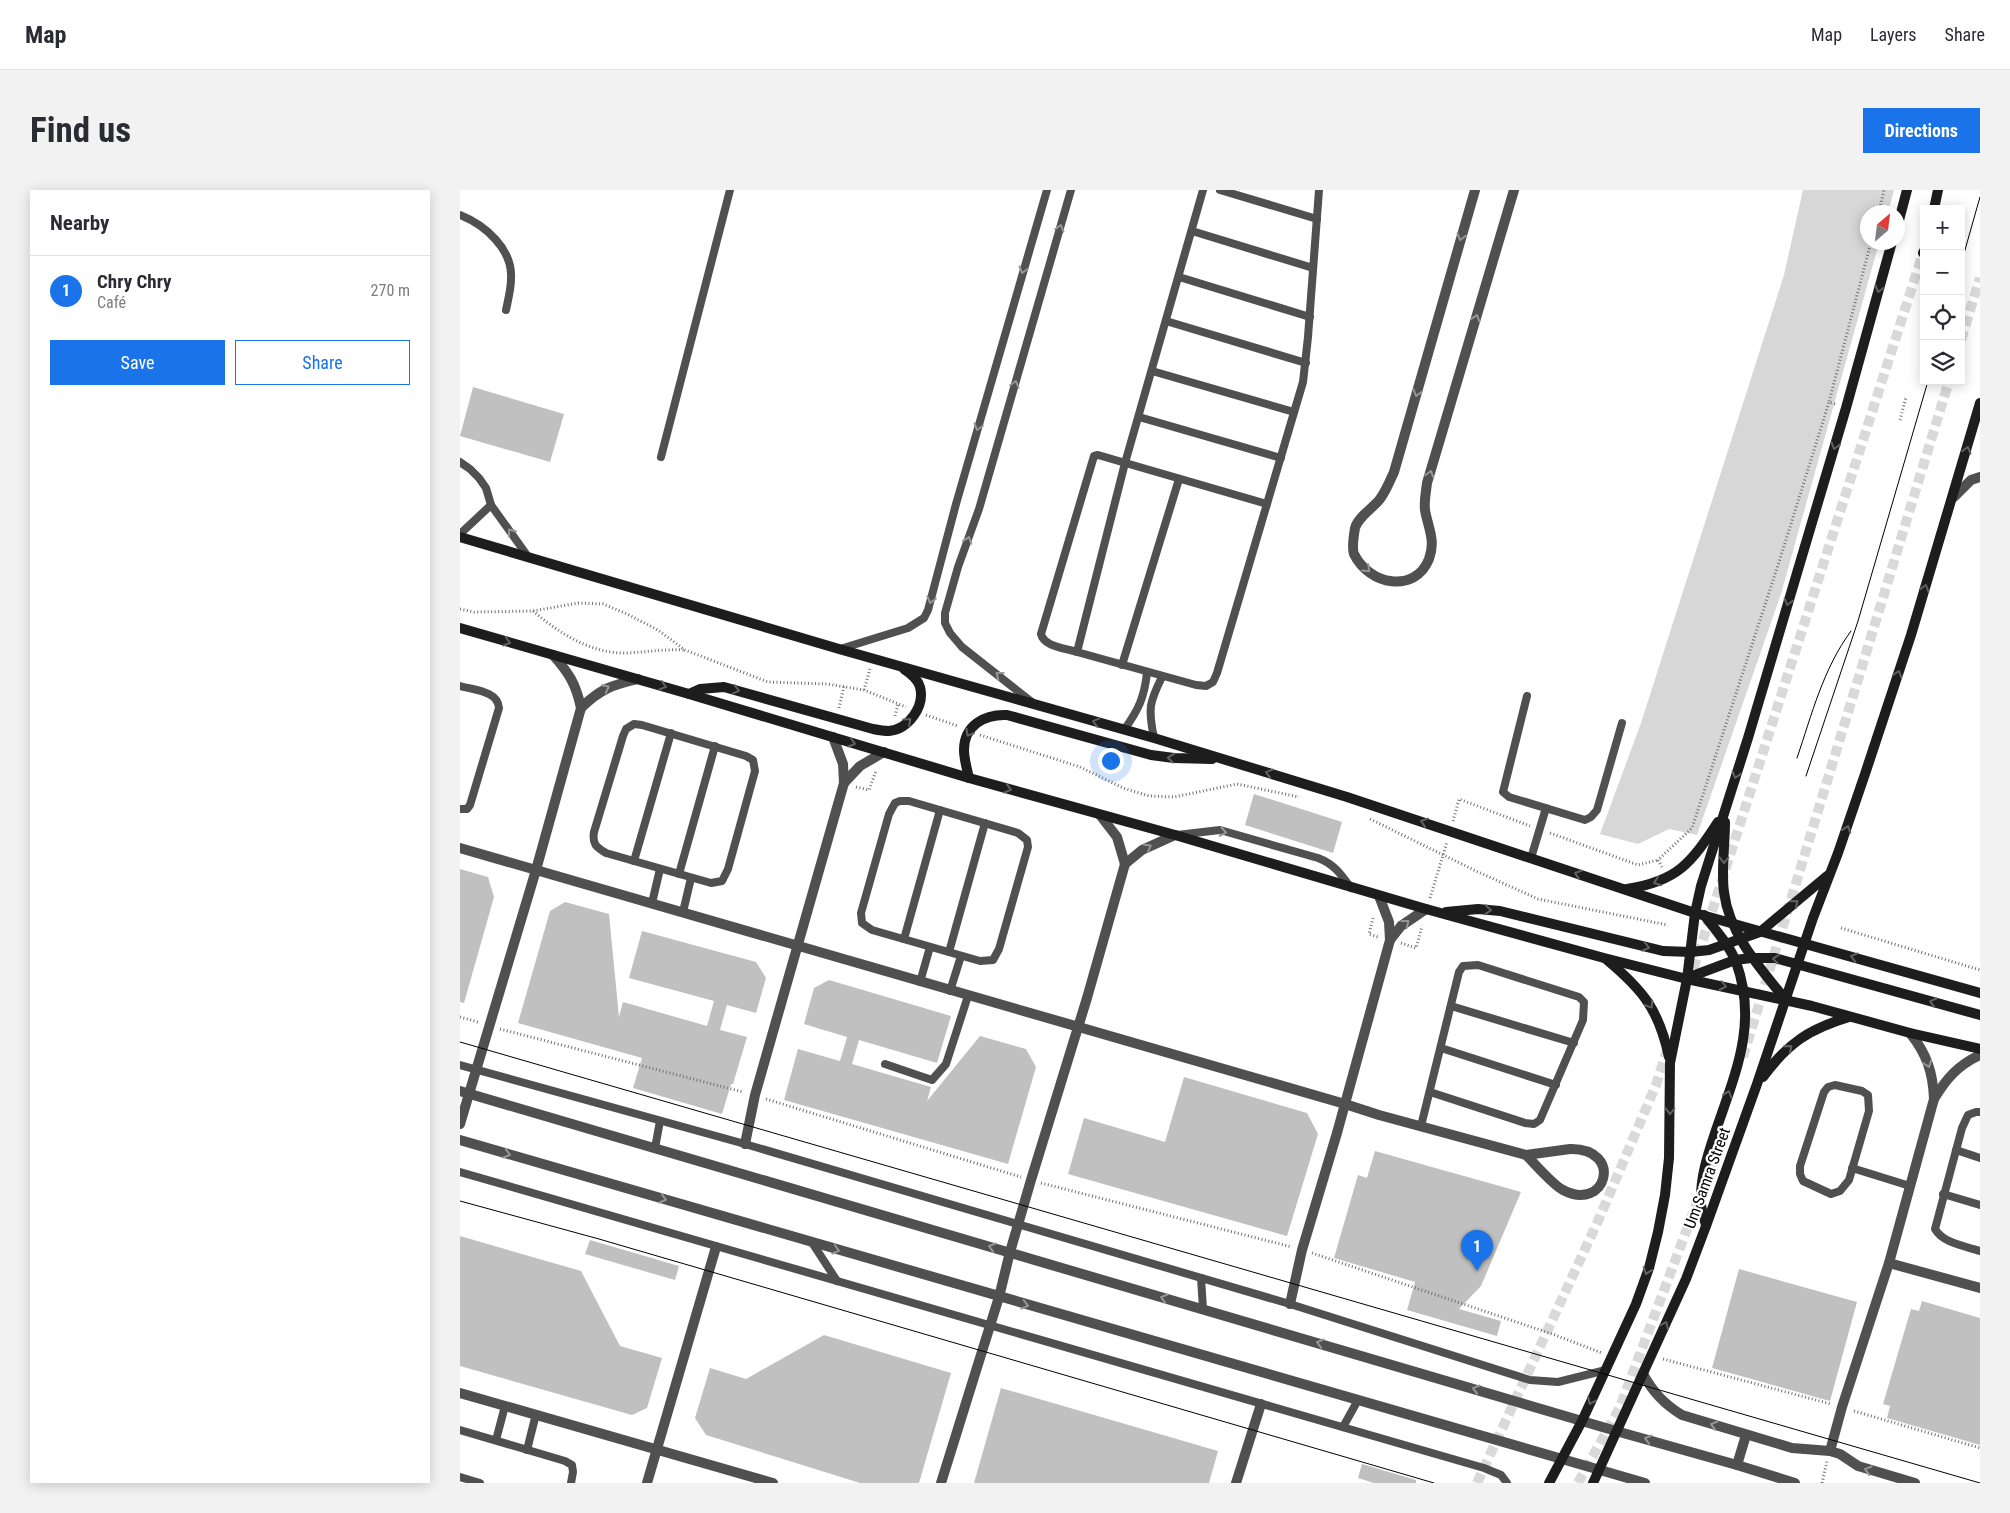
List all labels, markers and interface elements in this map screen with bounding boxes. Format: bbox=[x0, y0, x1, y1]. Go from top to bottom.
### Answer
text: Map bbox=[25, 21, 66, 49]
text: Map bbox=[1811, 24, 1842, 45]
text: Layers bbox=[1870, 24, 1917, 45]
text: Share bbox=[1945, 24, 1985, 45]
button: Directions bbox=[1863, 108, 1980, 153]
text: Find us bbox=[30, 110, 131, 151]
north arrow bbox=[1860, 205, 1905, 250]
map controls bbox=[1920, 205, 1965, 385]
button: + bbox=[1920, 205, 1965, 250]
text: Nearby bbox=[50, 211, 109, 235]
one-way arrow bbox=[1055, 225, 1065, 233]
one-way arrow bbox=[1457, 232, 1467, 240]
button: − bbox=[1920, 250, 1965, 295]
one-way arrow bbox=[1018, 266, 1028, 274]
text: Chry Chry bbox=[97, 270, 172, 293]
text: 1 bbox=[62, 281, 70, 300]
text: 270 m bbox=[371, 281, 410, 300]
one-way arrow bbox=[1875, 285, 1885, 293]
text: Café bbox=[97, 293, 126, 312]
button: locate bbox=[1920, 295, 1965, 340]
one-way arrow bbox=[1470, 315, 1480, 323]
button: Save bbox=[50, 340, 225, 385]
button: Share bbox=[235, 340, 410, 385]
button: layers bbox=[1920, 340, 1965, 385]
one-way arrow bbox=[1010, 381, 1020, 389]
one-way arrow bbox=[1412, 388, 1422, 397]
one-way arrow bbox=[973, 422, 984, 431]
one-way arrow bbox=[1830, 441, 1840, 449]
one-way arrow bbox=[1961, 446, 1971, 455]
one-way arrow bbox=[1424, 470, 1434, 479]
one-way arrow bbox=[508, 529, 516, 538]
one-way arrow bbox=[962, 536, 972, 545]
one-way arrow bbox=[1361, 564, 1370, 573]
one-way arrow bbox=[1920, 585, 1930, 593]
one-way arrow bbox=[926, 596, 937, 605]
one-way arrow bbox=[1784, 597, 1794, 605]
one-way arrow bbox=[502, 636, 510, 646]
one-way arrow bbox=[1892, 671, 1902, 679]
one-way arrow bbox=[996, 673, 1005, 681]
one-way arrow bbox=[658, 681, 667, 691]
one-way arrow bbox=[601, 684, 610, 694]
one-way arrow bbox=[732, 684, 741, 695]
one-way arrow bbox=[1092, 717, 1101, 728]
one-way arrow bbox=[902, 718, 911, 727]
one-way arrow bbox=[966, 727, 976, 736]
one-way arrow bbox=[848, 737, 856, 747]
your location bbox=[1098, 748, 1124, 774]
one-way arrow bbox=[1167, 753, 1175, 764]
one-way arrow bbox=[1265, 768, 1273, 778]
one-way arrow bbox=[1732, 770, 1742, 778]
one-way arrow bbox=[1004, 783, 1013, 794]
one-way arrow bbox=[1420, 818, 1428, 828]
one-way arrow bbox=[1841, 825, 1851, 833]
one-way arrow bbox=[1219, 826, 1227, 836]
one-way arrow bbox=[1143, 843, 1152, 853]
one-way arrow bbox=[1719, 856, 1729, 864]
one-way arrow bbox=[1574, 869, 1582, 879]
one-way arrow bbox=[1653, 876, 1661, 886]
one-way arrow bbox=[1789, 900, 1798, 909]
one-way arrow bbox=[1485, 904, 1493, 915]
one-way arrow bbox=[1401, 919, 1410, 928]
one-way arrow bbox=[1642, 941, 1651, 952]
one-way arrow bbox=[1851, 952, 1859, 962]
one-way arrow bbox=[1772, 954, 1780, 965]
one-way arrow bbox=[1719, 980, 1728, 991]
one-way arrow bbox=[1929, 997, 1938, 1007]
one-way arrow bbox=[1644, 999, 1653, 1009]
one-way arrow bbox=[1784, 1044, 1793, 1053]
one-way arrow bbox=[1922, 1059, 1932, 1068]
one-way arrow bbox=[1722, 1091, 1732, 1099]
one-way arrow bbox=[1665, 1108, 1675, 1116]
street label: Um Samra Street bbox=[1680, 1125, 1734, 1231]
one-way arrow bbox=[502, 1148, 510, 1158]
one-way arrow bbox=[658, 1194, 666, 1204]
pin: 1 bbox=[1461, 1230, 1493, 1271]
one-way arrow bbox=[988, 1242, 996, 1252]
one-way arrow bbox=[831, 1244, 840, 1255]
one-way arrow bbox=[1643, 1267, 1653, 1275]
one-way arrow bbox=[1161, 1293, 1169, 1303]
one-way arrow bbox=[1021, 1299, 1029, 1309]
one-way arrow bbox=[1659, 1321, 1670, 1330]
one-way arrow bbox=[1317, 1339, 1325, 1349]
one-way arrow bbox=[1473, 1385, 1481, 1395]
one-way arrow bbox=[1587, 1396, 1598, 1405]
one-way arrow bbox=[1710, 1421, 1719, 1431]
one-way arrow bbox=[1644, 1435, 1652, 1445]
one-way arrow bbox=[1865, 1465, 1873, 1475]

